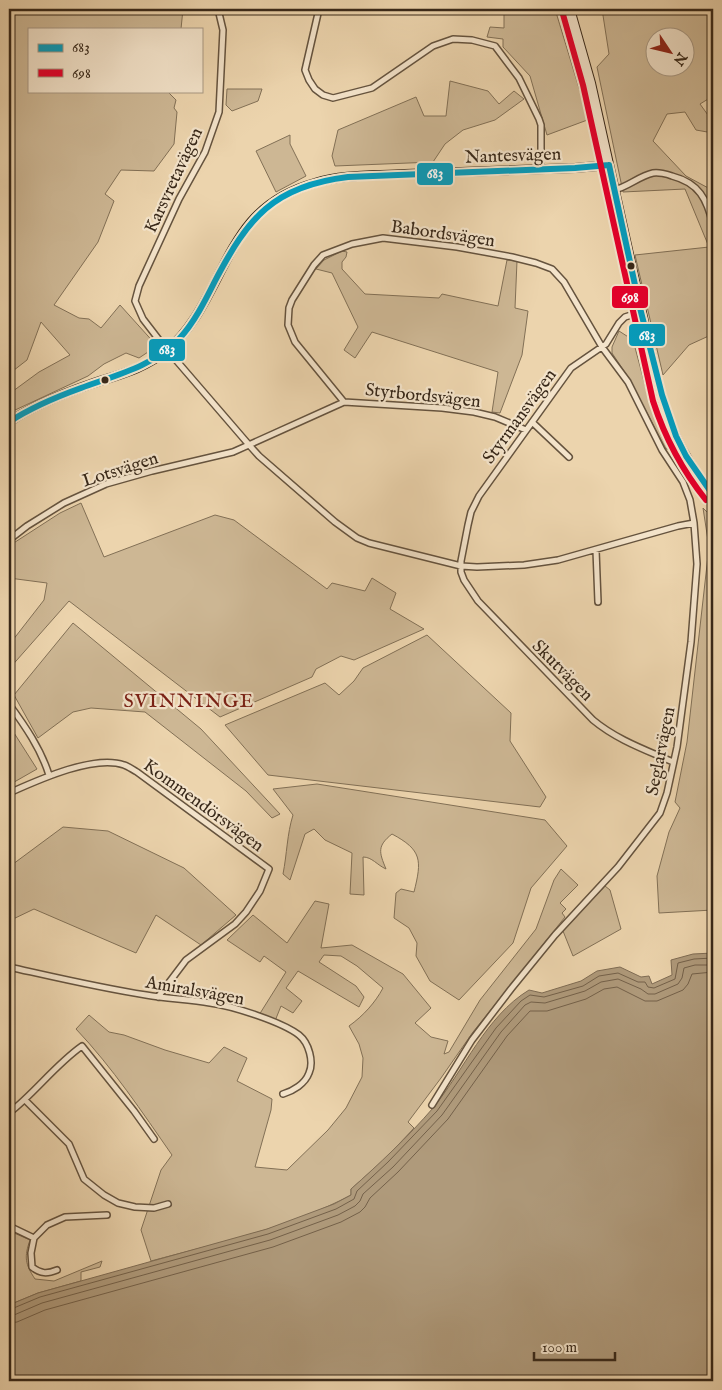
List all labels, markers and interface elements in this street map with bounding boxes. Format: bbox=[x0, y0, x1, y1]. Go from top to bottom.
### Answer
legend bbox=[28, 28, 202, 92]
north arrow bbox=[644, 28, 694, 78]
text: 683 bbox=[72, 38, 90, 57]
text: N bbox=[669, 48, 691, 69]
text: 698 bbox=[72, 64, 91, 83]
street label: Karsvretavägen bbox=[140, 124, 209, 237]
street label: Nantesvägen bbox=[464, 143, 562, 170]
line badge: 683 bbox=[416, 162, 454, 186]
text: 683 bbox=[427, 165, 443, 183]
street label: Babordsvägen bbox=[389, 216, 497, 253]
unlabelled marker bbox=[626, 261, 636, 271]
line badge: 698 bbox=[611, 285, 649, 309]
text: 698 bbox=[621, 289, 639, 307]
line badge: 683 bbox=[628, 323, 666, 347]
text: 683 bbox=[639, 327, 655, 345]
line badge: 683 bbox=[148, 338, 186, 362]
text: 683 bbox=[159, 341, 175, 359]
street label: Styrmansvägen bbox=[478, 365, 563, 469]
unlabelled marker bbox=[100, 375, 110, 385]
street label: Styrbordsvägen bbox=[364, 379, 482, 414]
street label: Lotsvägen bbox=[80, 447, 162, 493]
street label: Skutvägen bbox=[526, 635, 598, 707]
district label: SVINNINGE bbox=[124, 689, 254, 714]
street label: Seglarvägen bbox=[642, 705, 681, 798]
street label: Kommendörsvägen bbox=[138, 755, 268, 858]
street label: Amiralsvägen bbox=[143, 971, 246, 1012]
scale bar bbox=[534, 1330, 616, 1362]
text: 100 m bbox=[542, 1338, 578, 1357]

